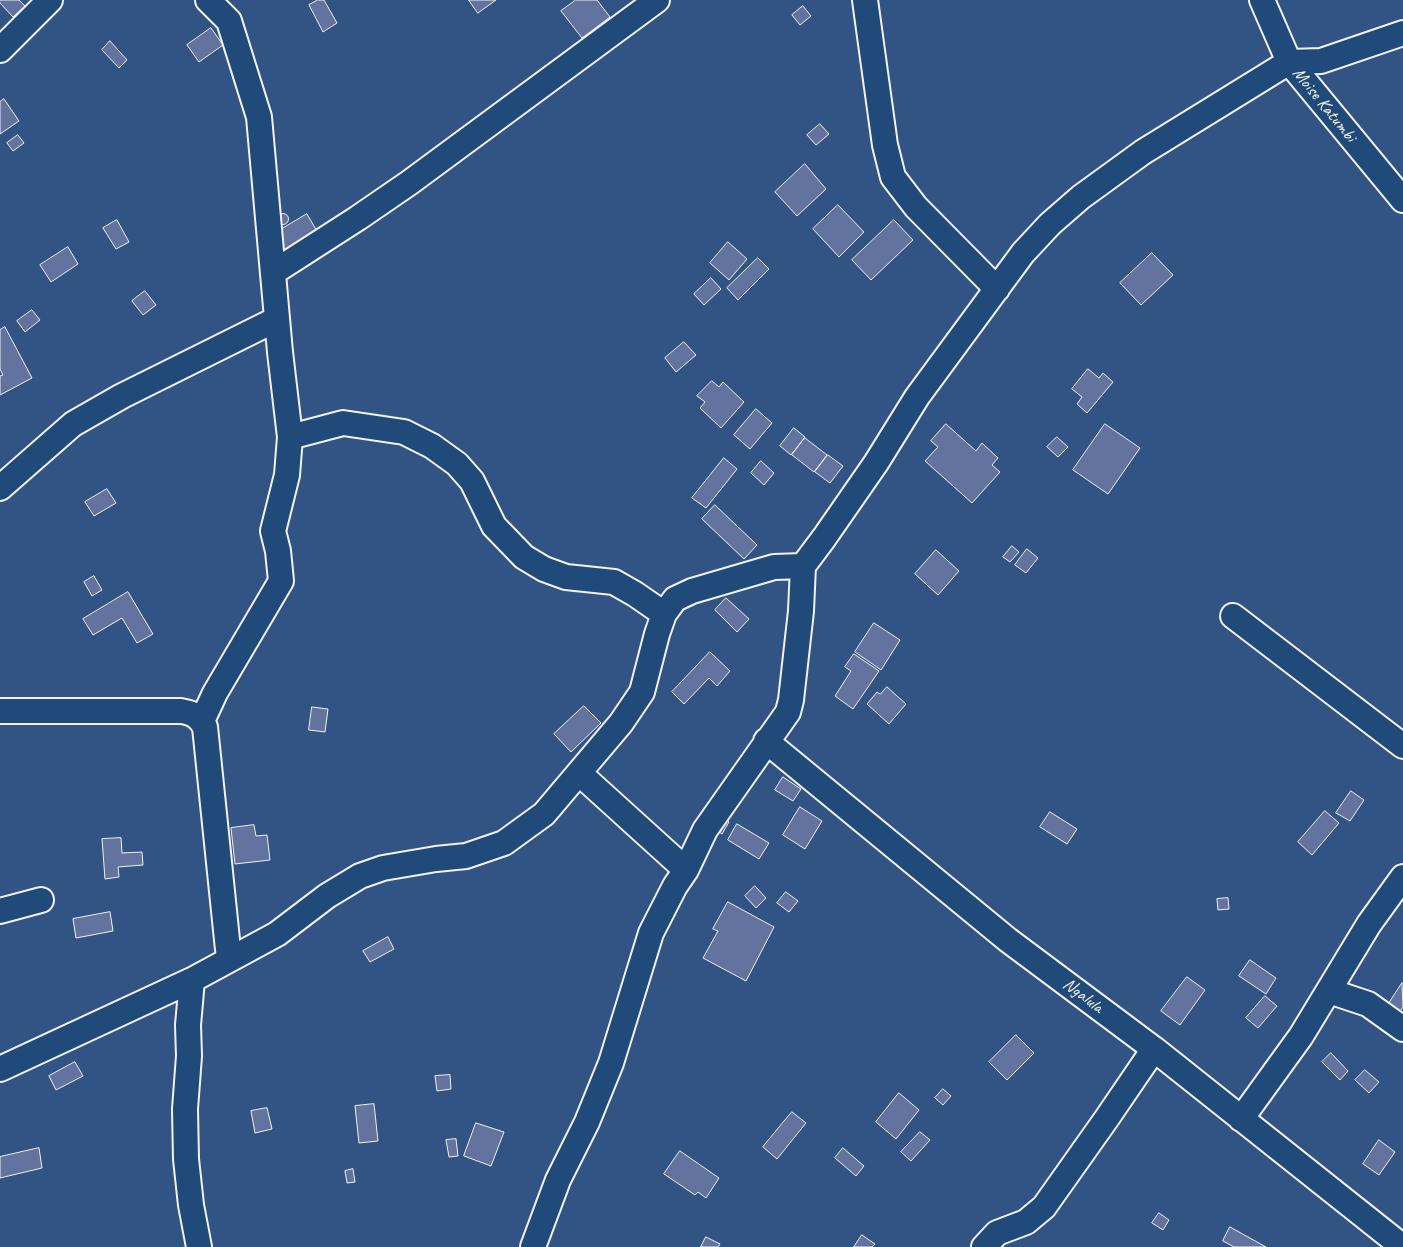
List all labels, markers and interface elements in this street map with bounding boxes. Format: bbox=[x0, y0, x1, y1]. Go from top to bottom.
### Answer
street label: Moise Katumbi bbox=[1287, 63, 1361, 147]
street label: Ngalula bbox=[1058, 974, 1108, 1018]

